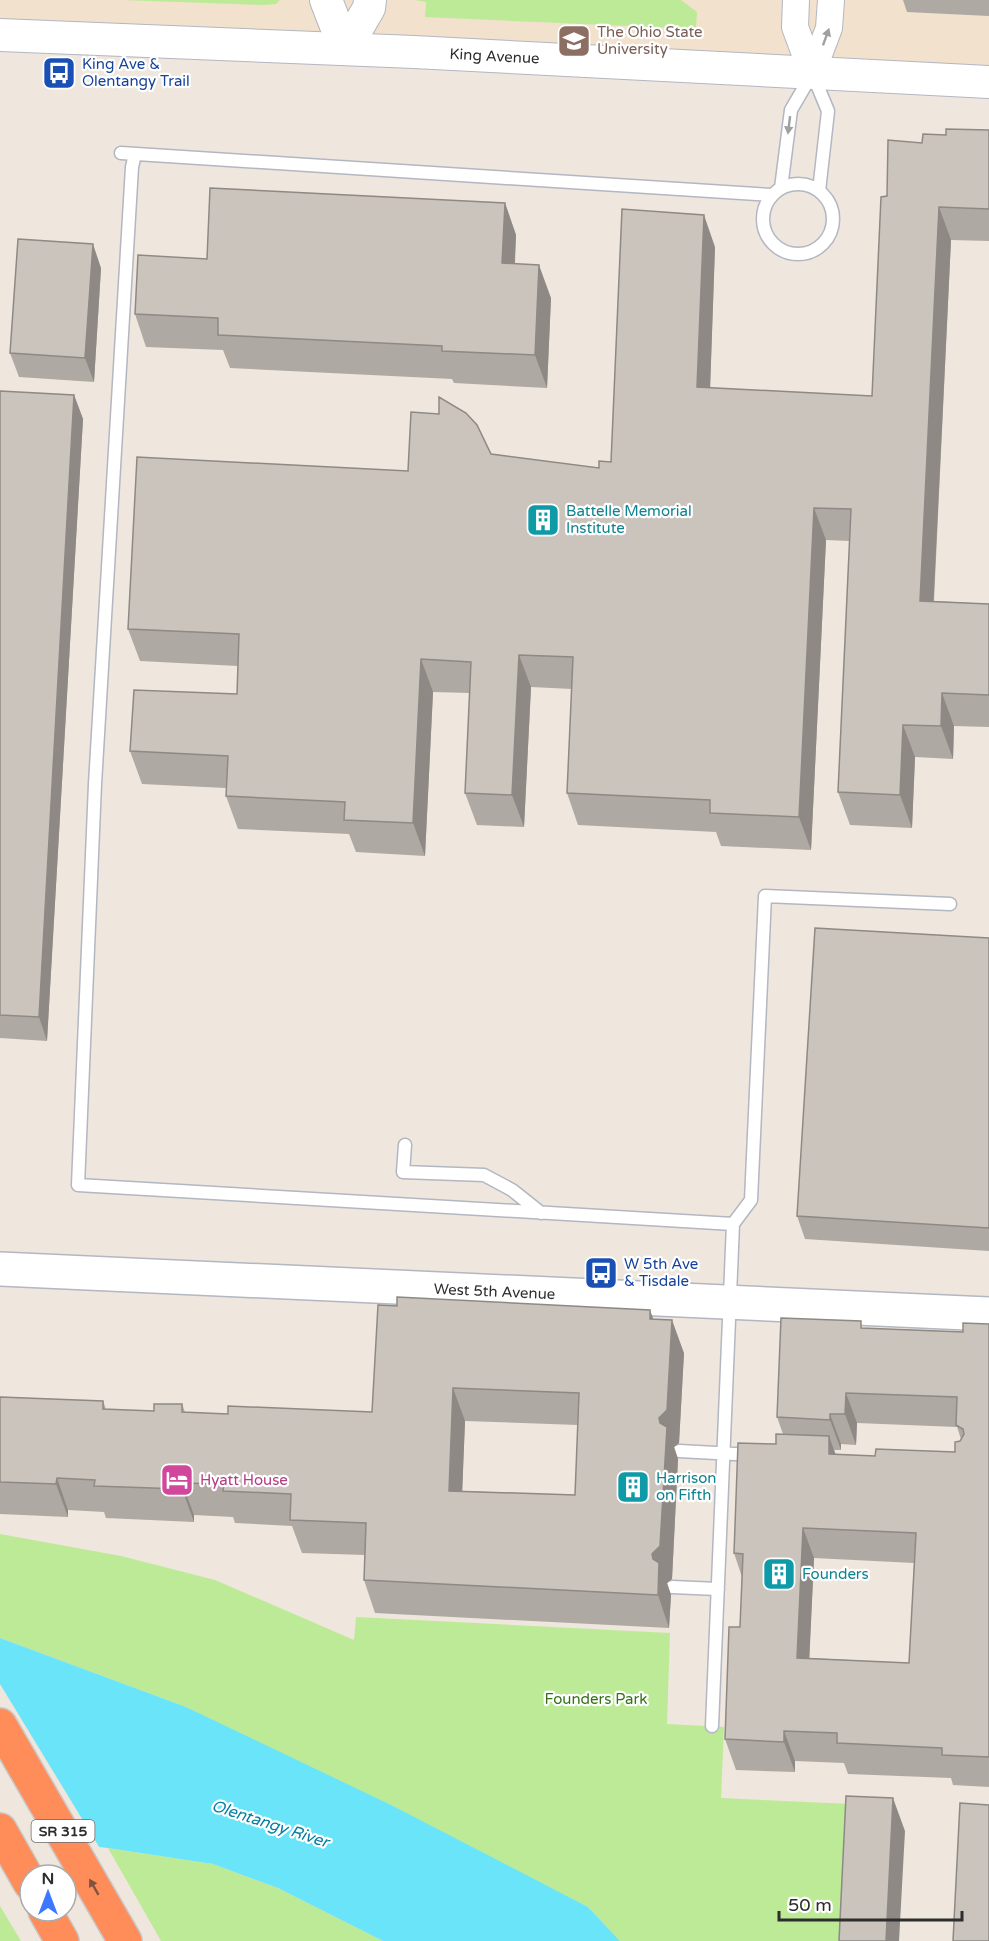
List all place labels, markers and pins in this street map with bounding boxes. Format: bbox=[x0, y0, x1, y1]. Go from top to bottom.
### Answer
school or university icon: The Ohio State University bbox=[556, 23, 592, 59]
place label: The Ohio State University bbox=[597, 23, 703, 58]
bus stop icon: King Ave & Olentangy Trail bbox=[41, 55, 77, 91]
place label: King Ave & Olentangy Trail bbox=[82, 55, 190, 90]
building icon: Battelle Memorial Institute bbox=[525, 502, 561, 538]
place label: Battelle Memorial Institute bbox=[566, 502, 692, 537]
bus stop icon: W 5th Ave & Tisdale bbox=[583, 1255, 619, 1291]
place label: W 5th Ave & Tisdale bbox=[624, 1255, 698, 1290]
hotel icon: Hyatt House bbox=[159, 1462, 195, 1498]
building icon: Harrison on Fifth bbox=[615, 1469, 651, 1505]
place label: Harrison on Fifth bbox=[656, 1469, 716, 1504]
place label: Hyatt House bbox=[200, 1471, 288, 1489]
building icon: Founders bbox=[761, 1556, 797, 1592]
place label: Founders bbox=[802, 1565, 869, 1583]

